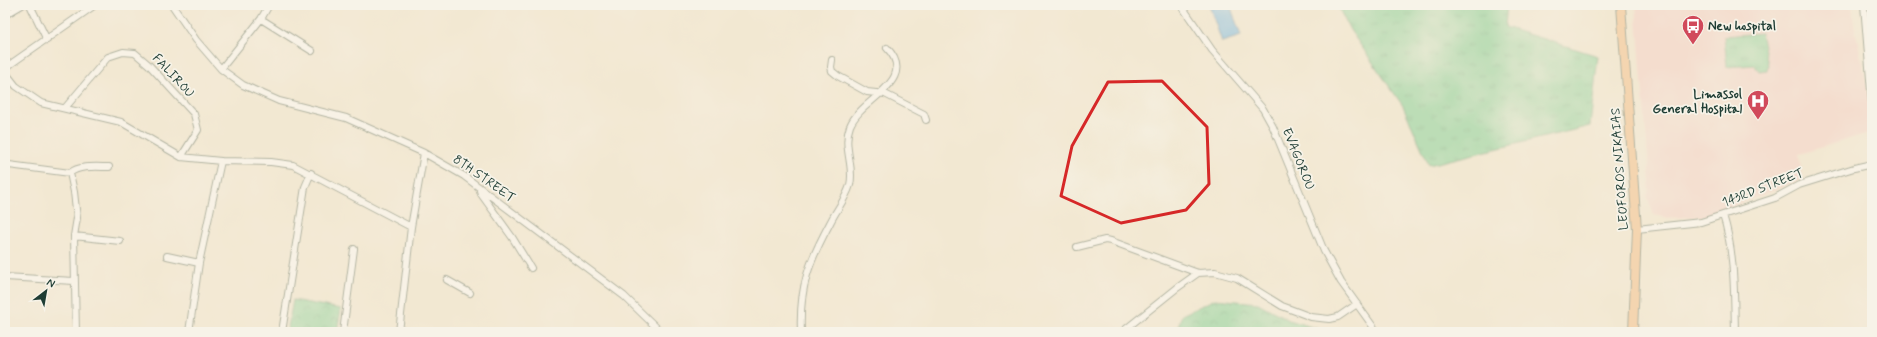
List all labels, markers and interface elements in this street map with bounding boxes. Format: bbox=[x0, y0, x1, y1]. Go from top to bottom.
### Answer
bus stop icon: New hospital bbox=[1680, 13, 1706, 46]
place label: New hospital bbox=[1708, 18, 1776, 35]
street label: FALIROU bbox=[148, 50, 198, 102]
place label: Limassol General Hospital bbox=[1652, 86, 1743, 118]
hospital icon: Limassol General Hospital bbox=[1745, 88, 1771, 121]
street label: LEOFOROS NIKAIAS bbox=[1607, 107, 1633, 231]
street label: EVAGOROU bbox=[1278, 125, 1318, 193]
street label: 8TH STREET bbox=[449, 151, 519, 207]
street label: 143RD STREET bbox=[1720, 165, 1806, 211]
north arrow bbox=[26, 271, 66, 311]
text: N bbox=[44, 275, 57, 291]

